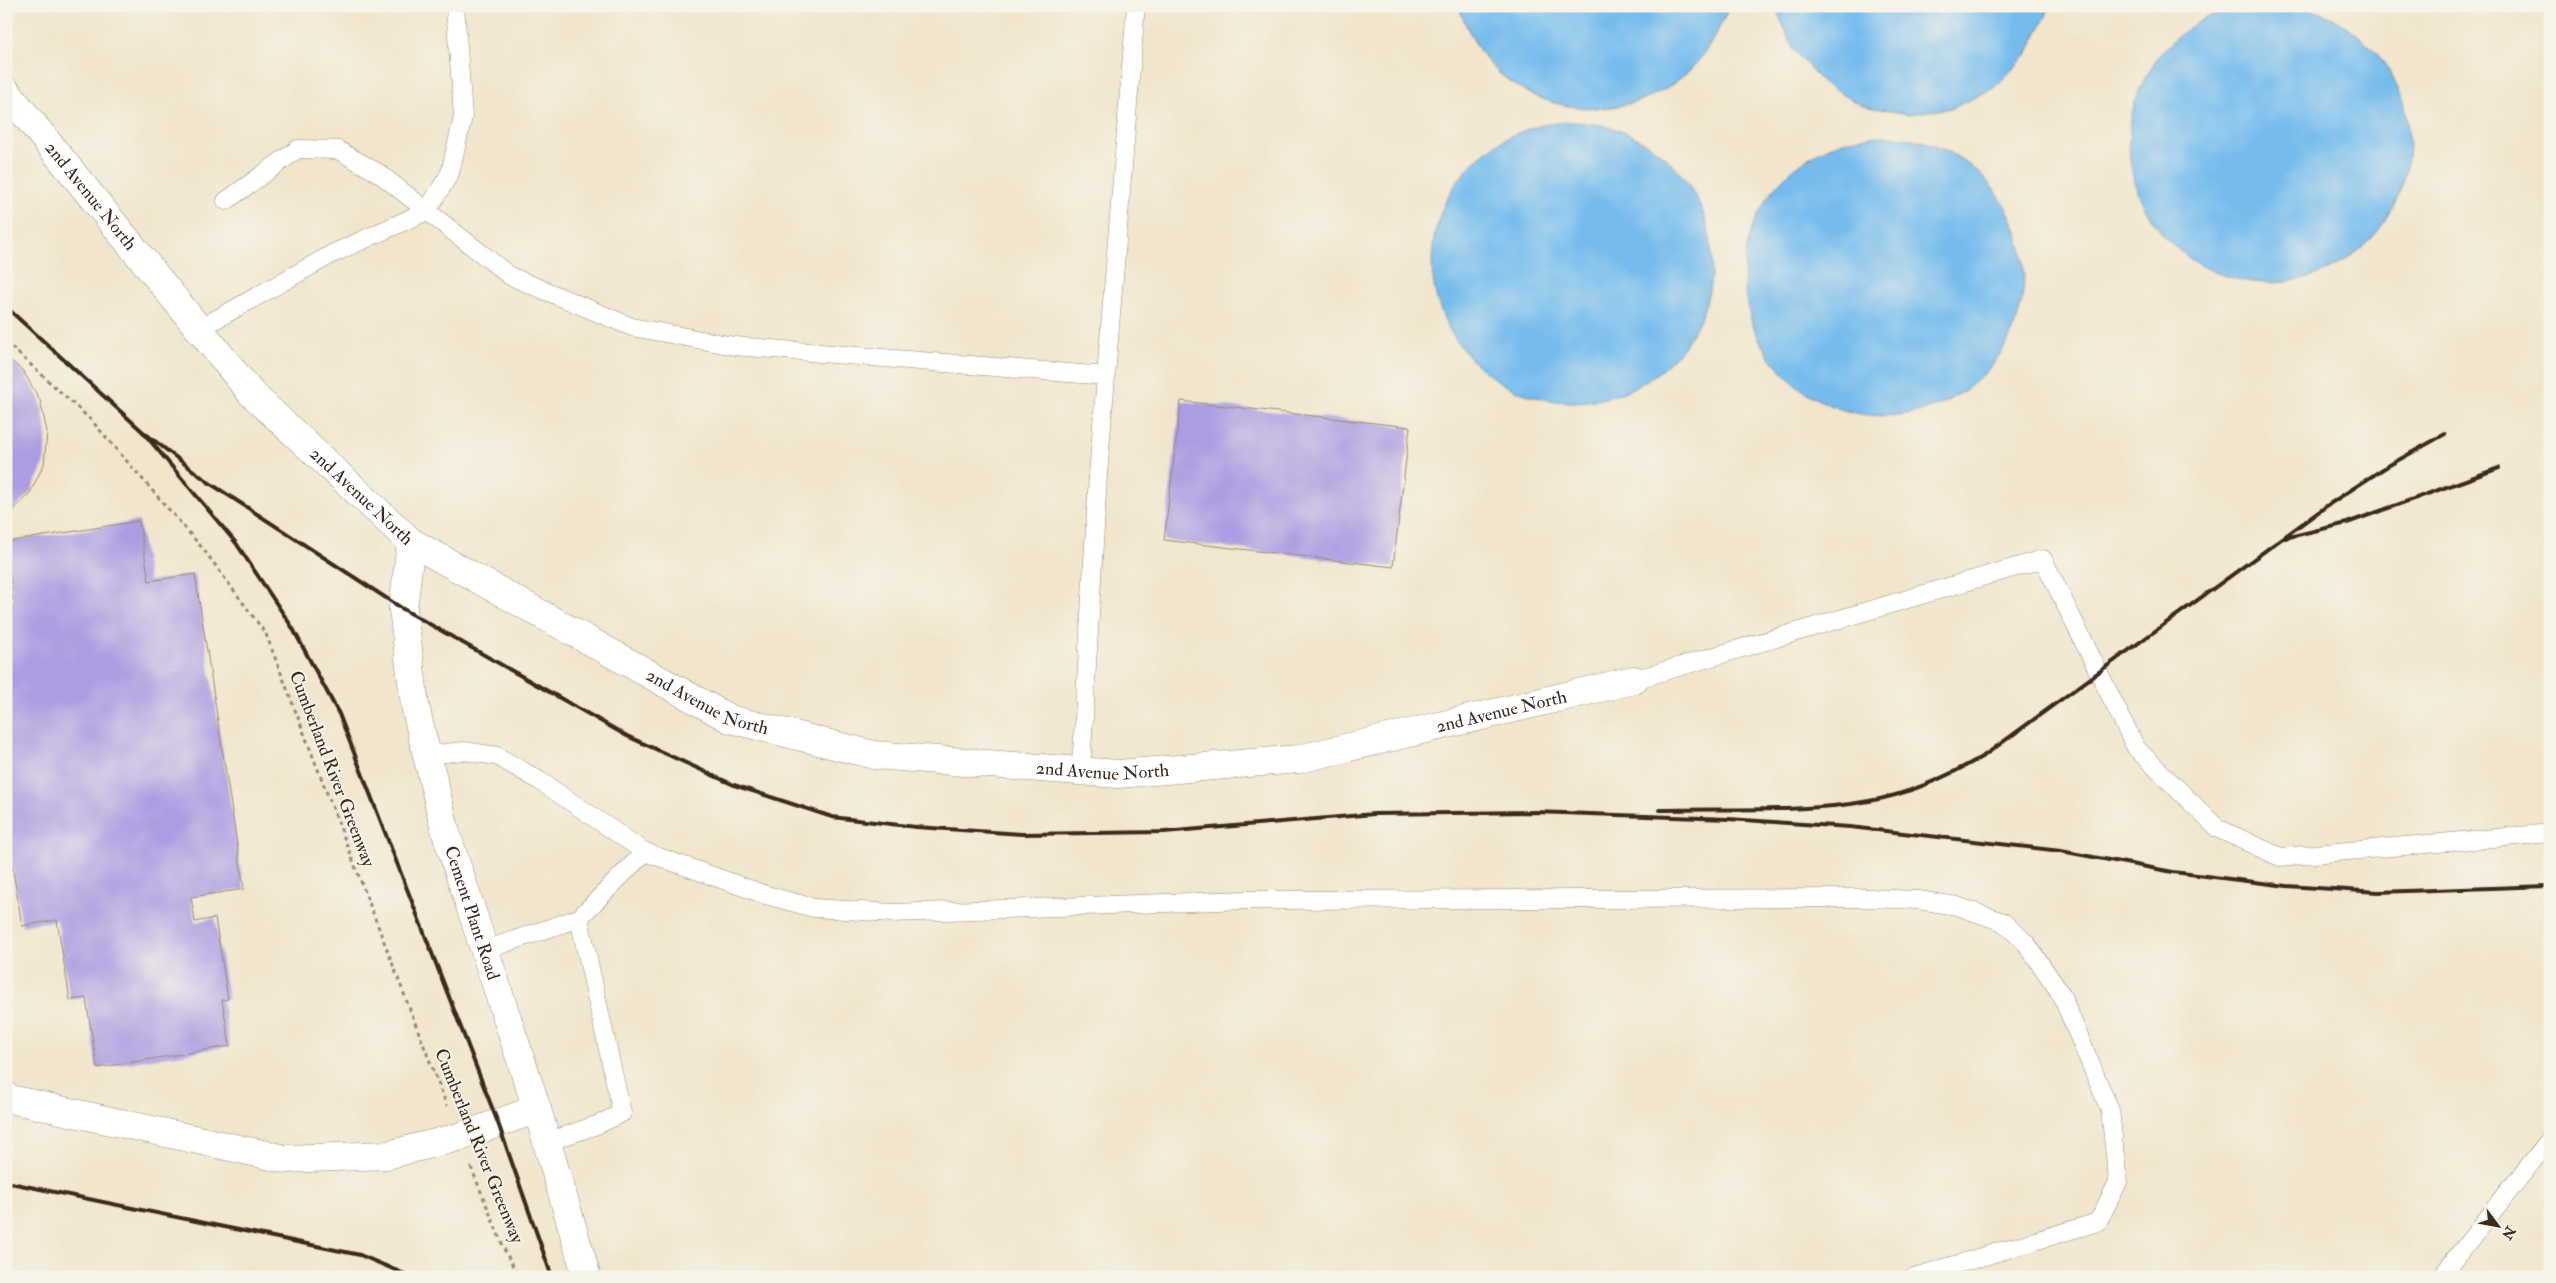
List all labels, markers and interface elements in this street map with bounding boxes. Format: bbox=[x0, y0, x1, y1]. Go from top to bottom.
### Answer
street label: 2nd Avenue North bbox=[40, 137, 142, 255]
street label: 2nd Avenue North bbox=[305, 442, 419, 550]
street label: 2nd Avenue North bbox=[642, 663, 772, 740]
street label: Cumberland River Greenway bbox=[284, 668, 380, 871]
street label: 2nd Avenue North bbox=[1434, 685, 1569, 738]
street label: 2nd Avenue North bbox=[1035, 756, 1171, 786]
street label: Cement Plant Road bbox=[439, 843, 505, 983]
street label: Cumberland River Greenway bbox=[429, 1045, 529, 1248]
north arrow bbox=[2474, 1200, 2524, 1250]
text: N bbox=[2498, 1222, 2520, 1243]

